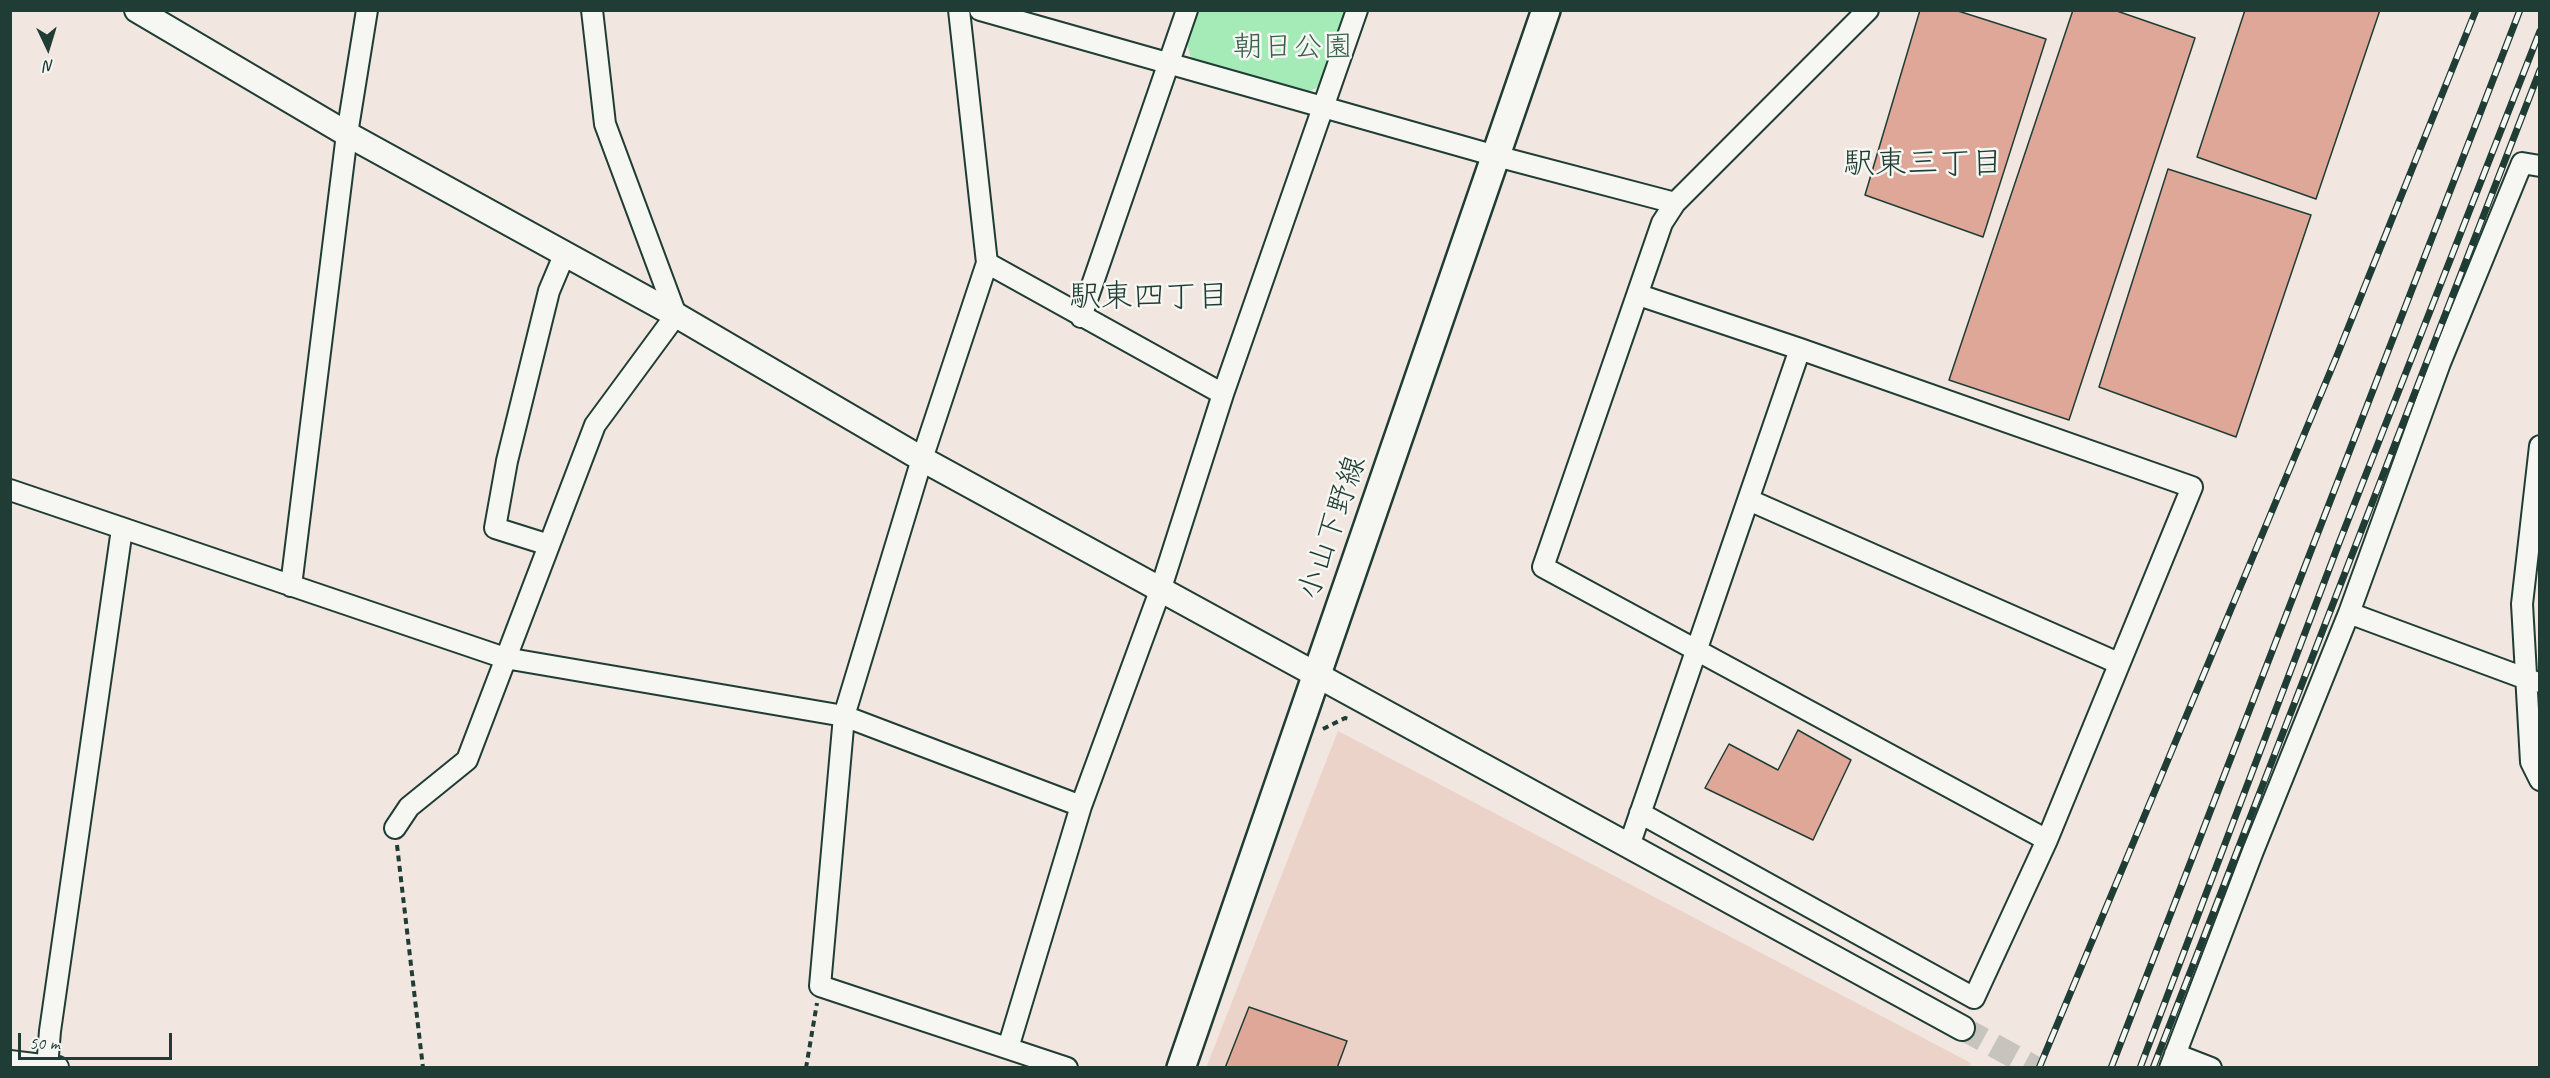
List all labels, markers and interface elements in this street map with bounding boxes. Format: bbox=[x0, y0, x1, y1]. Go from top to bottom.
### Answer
north arrow bbox=[18, 18, 78, 78]
park label: 朝日公園 bbox=[1233, 30, 1353, 66]
text: N bbox=[44, 56, 55, 76]
district label: 駅東三丁目 bbox=[1843, 146, 2003, 184]
district label: 駅東四丁目 bbox=[1069, 279, 1229, 317]
street label: 小山下野線 bbox=[1292, 451, 1374, 605]
scale bar bbox=[21, 1021, 176, 1059]
text: 50 m bbox=[29, 1032, 60, 1054]

